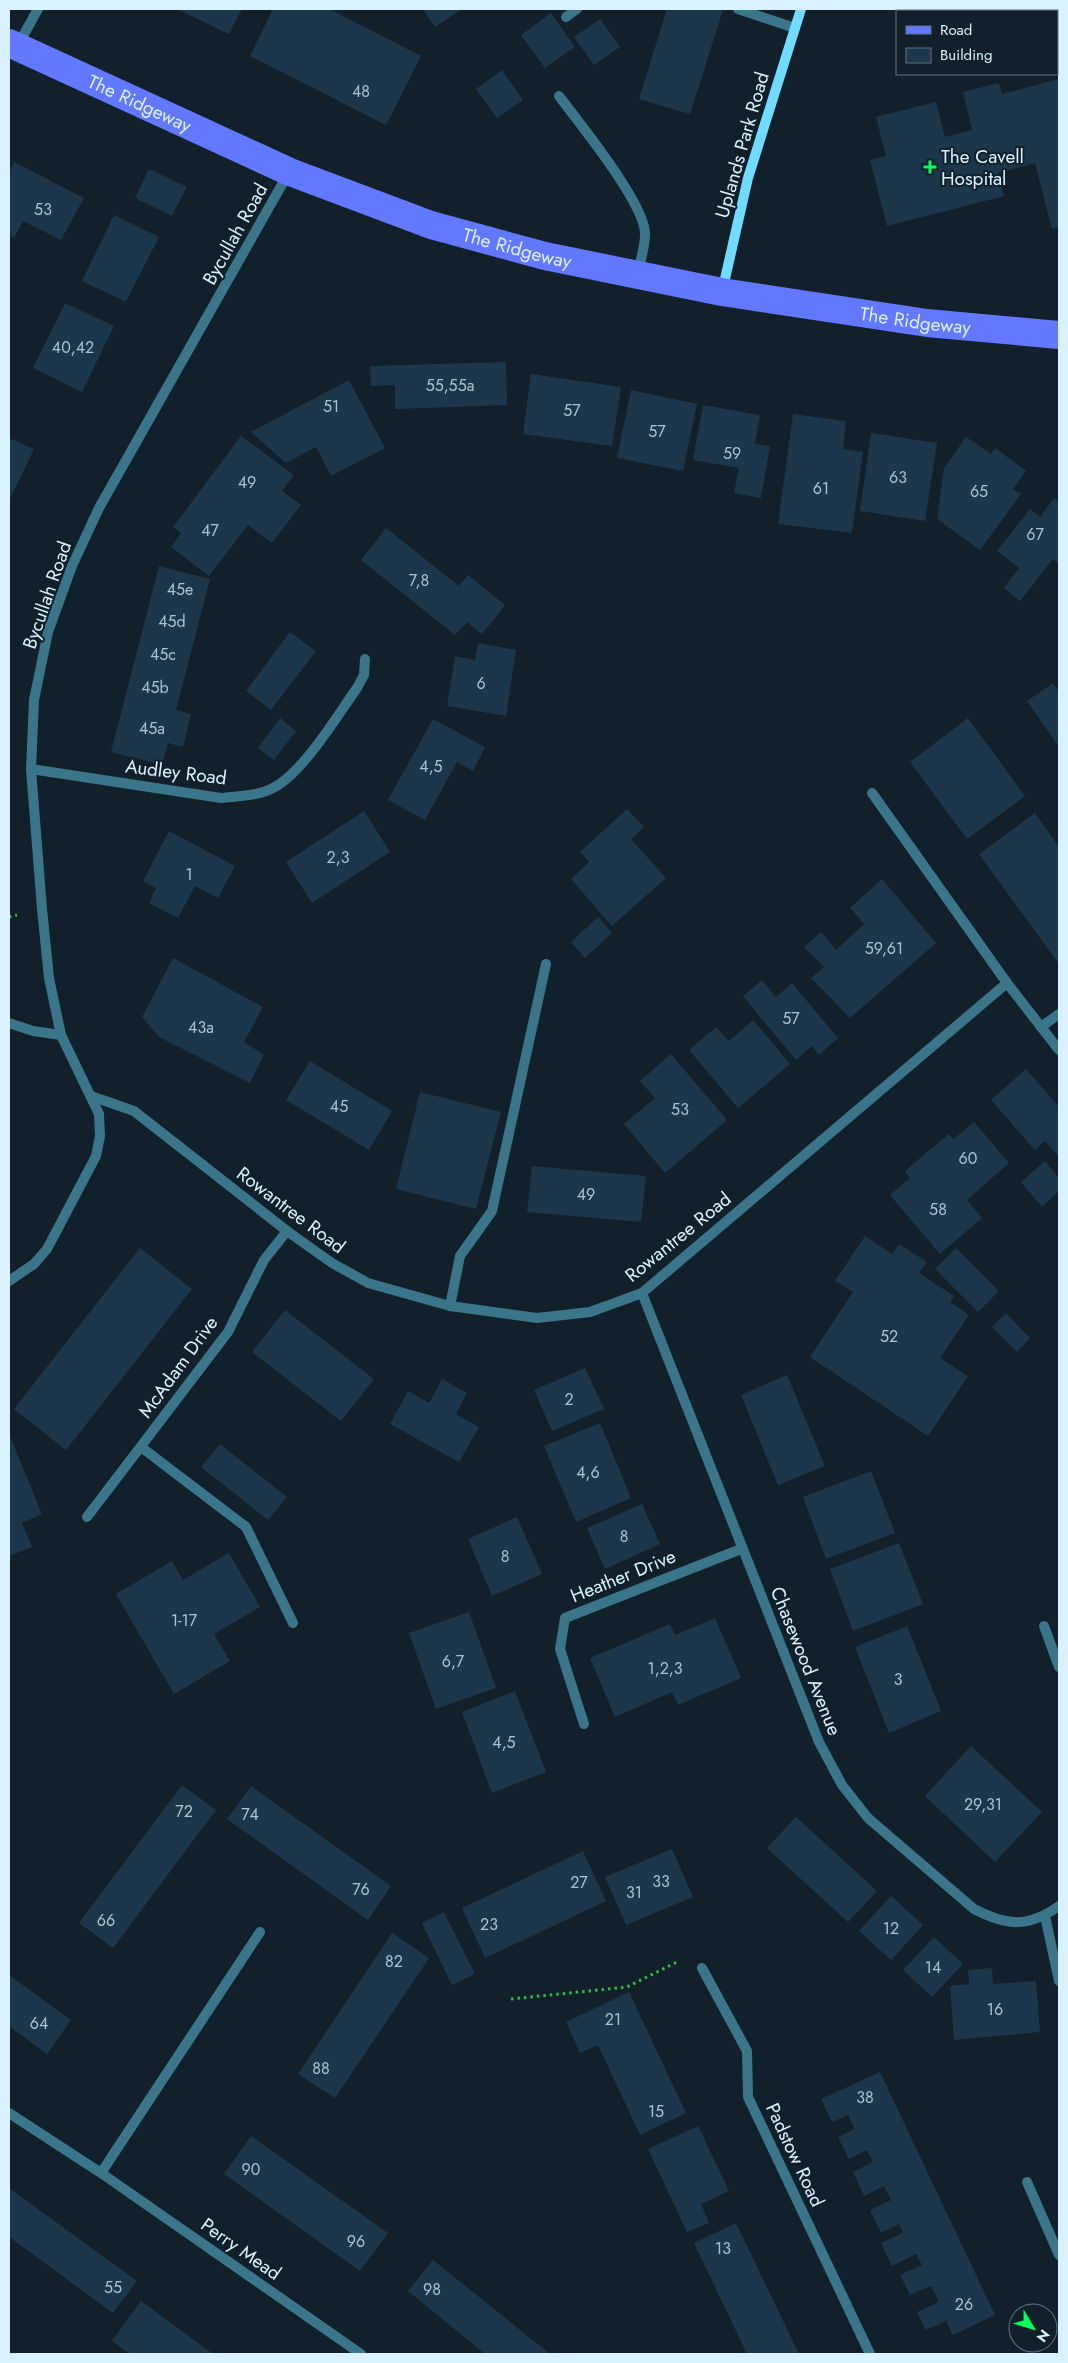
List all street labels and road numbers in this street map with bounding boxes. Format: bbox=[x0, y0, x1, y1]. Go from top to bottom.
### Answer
street label: The Ridgeway bbox=[84, 68, 197, 139]
street label: Uplands Park Road bbox=[708, 69, 776, 221]
street label: Bycullah Road bbox=[196, 178, 274, 290]
street label: The Ridgeway bbox=[460, 221, 575, 275]
street label: The Ridgeway bbox=[858, 300, 972, 340]
street label: Bycullah Road bbox=[16, 538, 78, 652]
street label: Audley Road bbox=[124, 752, 228, 792]
street label: Rowantree Road bbox=[231, 1160, 351, 1260]
street label: Rowantree Road bbox=[619, 1186, 737, 1288]
street label: McAdam Drive bbox=[132, 1310, 224, 1423]
street label: Heather Drive bbox=[566, 1543, 680, 1609]
street label: Chasewood Avenue bbox=[764, 1583, 848, 1740]
street label: Padstow Road bbox=[759, 2099, 831, 2211]
street label: Perry Mead bbox=[195, 2211, 287, 2287]

